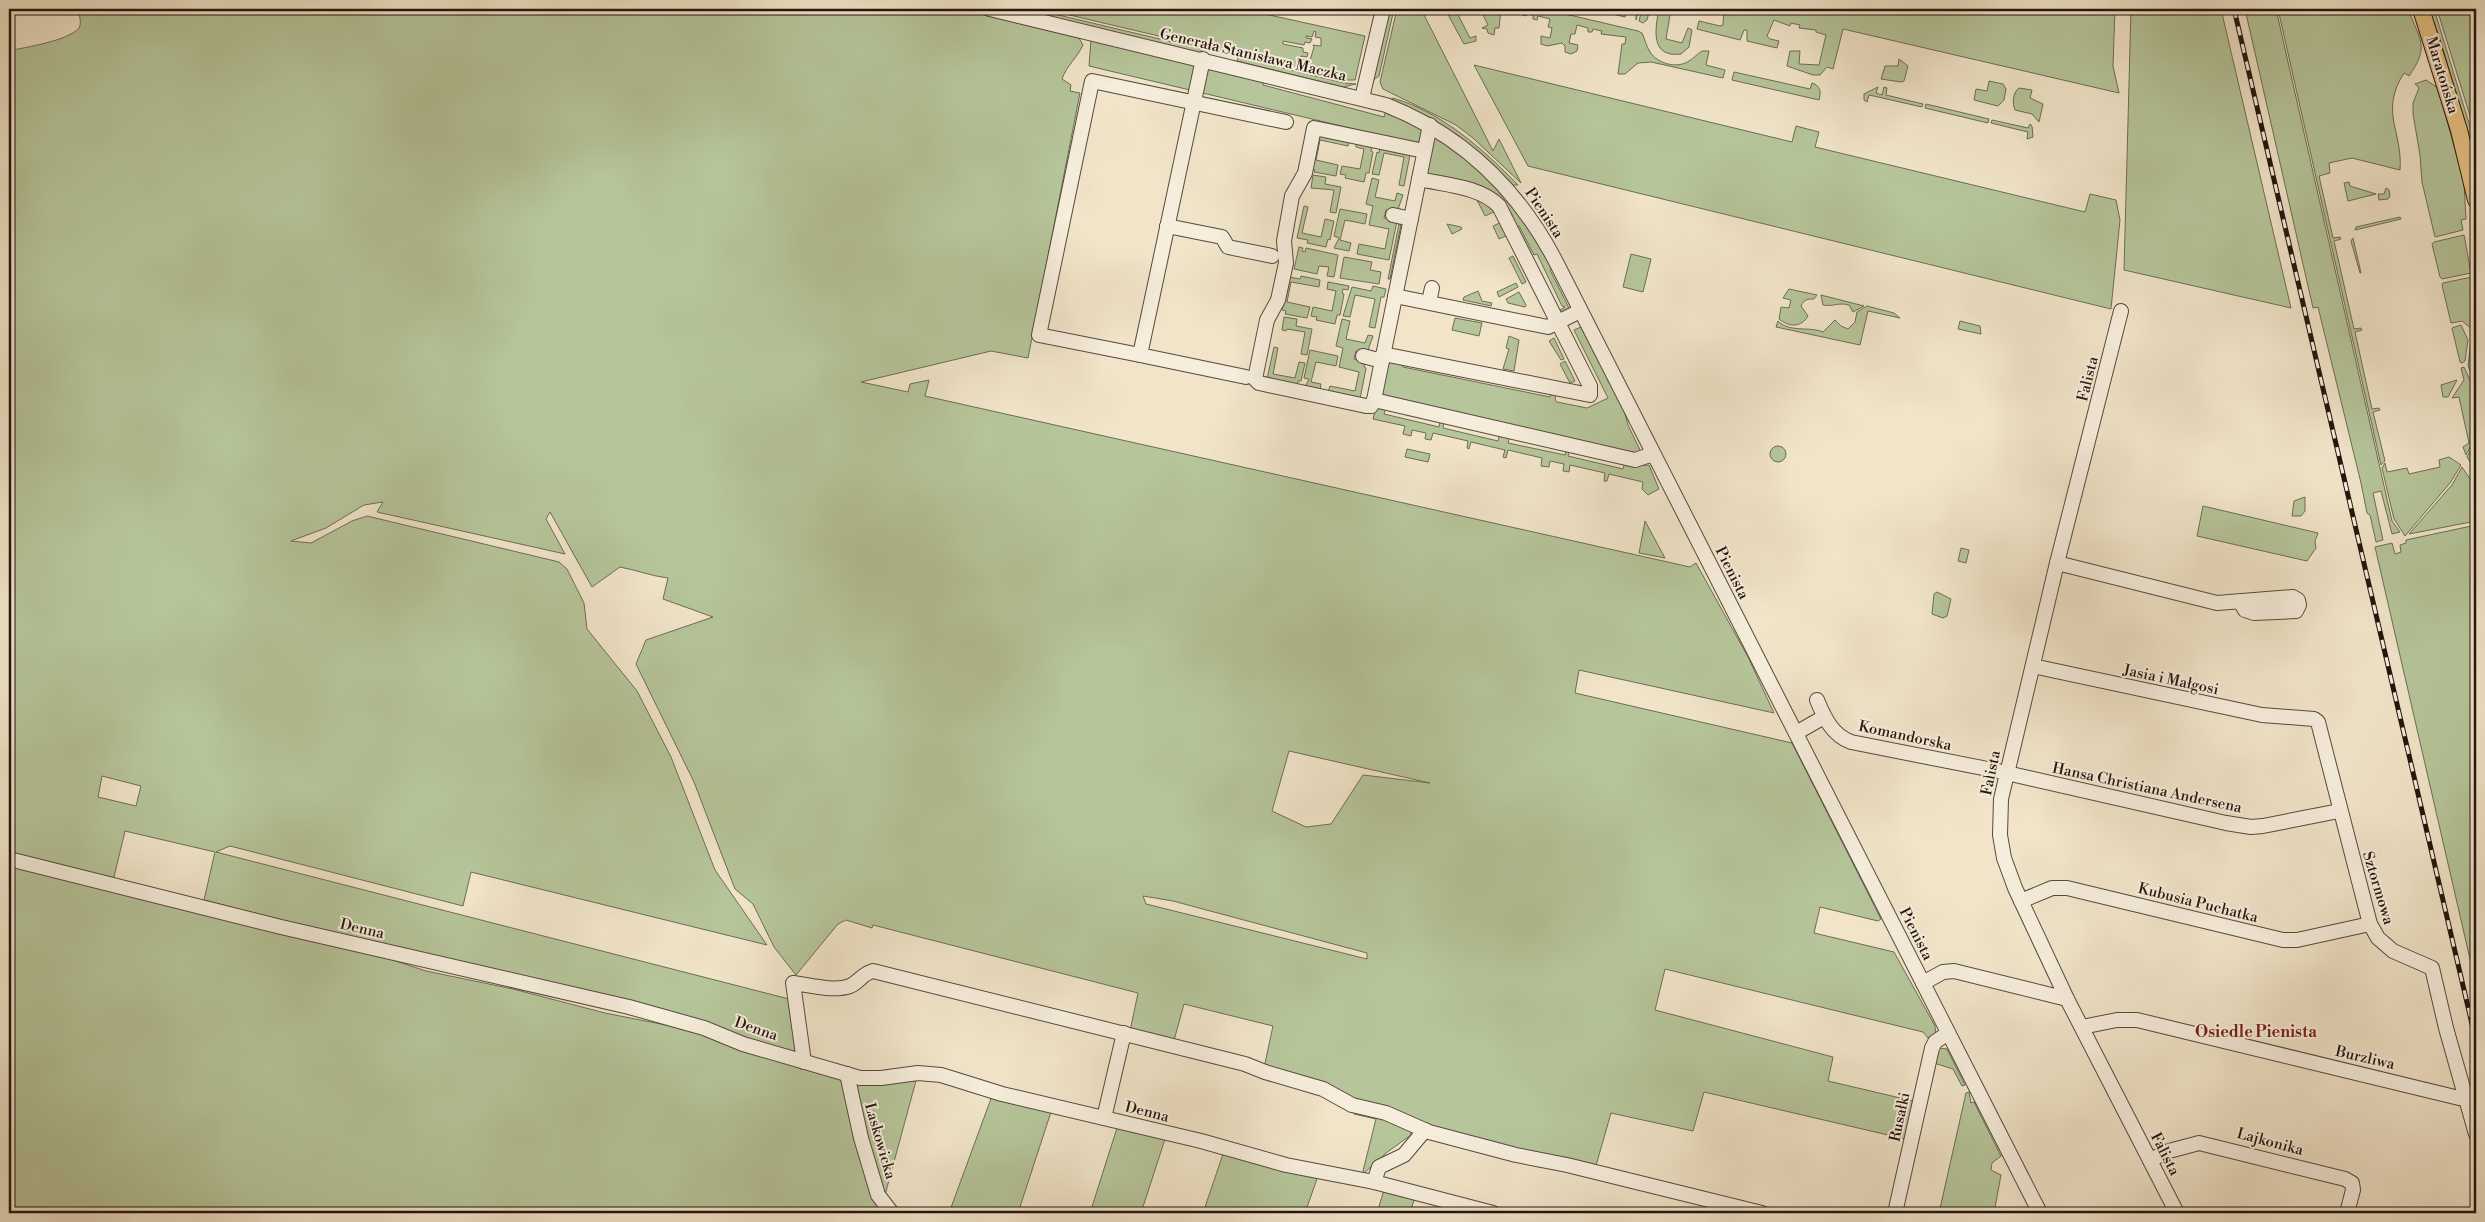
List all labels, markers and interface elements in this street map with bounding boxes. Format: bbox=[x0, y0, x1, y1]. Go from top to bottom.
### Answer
street label: Generała Stanisława Maczka bbox=[1158, 24, 1349, 86]
street label: Maratońska bbox=[2421, 34, 2463, 116]
street label: Pienista bbox=[1520, 184, 1568, 242]
street label: Falista bbox=[2073, 354, 2103, 403]
street label: Pienista bbox=[1711, 544, 1753, 603]
street label: Jasia i Małgosi bbox=[2121, 660, 2221, 699]
street label: Komandorska bbox=[1857, 717, 1954, 755]
street label: Falista bbox=[1977, 748, 2005, 797]
street label: Hansa Christiana Andersena bbox=[2050, 759, 2244, 817]
street label: Sztormowa bbox=[2358, 849, 2398, 927]
street label: Kubusia Puchatka bbox=[2136, 879, 2260, 927]
street label: Pienista bbox=[1895, 905, 1937, 964]
street label: Denna bbox=[338, 915, 386, 943]
street label: Denna bbox=[732, 1013, 781, 1045]
district label: Osiedle Pienista bbox=[2195, 1022, 2317, 1042]
street label: Burzliwa bbox=[2333, 1042, 2397, 1074]
street label: Rusałki bbox=[1885, 1090, 1915, 1144]
street label: Denna bbox=[1123, 1097, 1171, 1127]
street label: Laskowicka bbox=[860, 1101, 900, 1182]
street label: Lajkonika bbox=[2235, 1124, 2306, 1160]
street label: Falista bbox=[2146, 1129, 2184, 1179]

